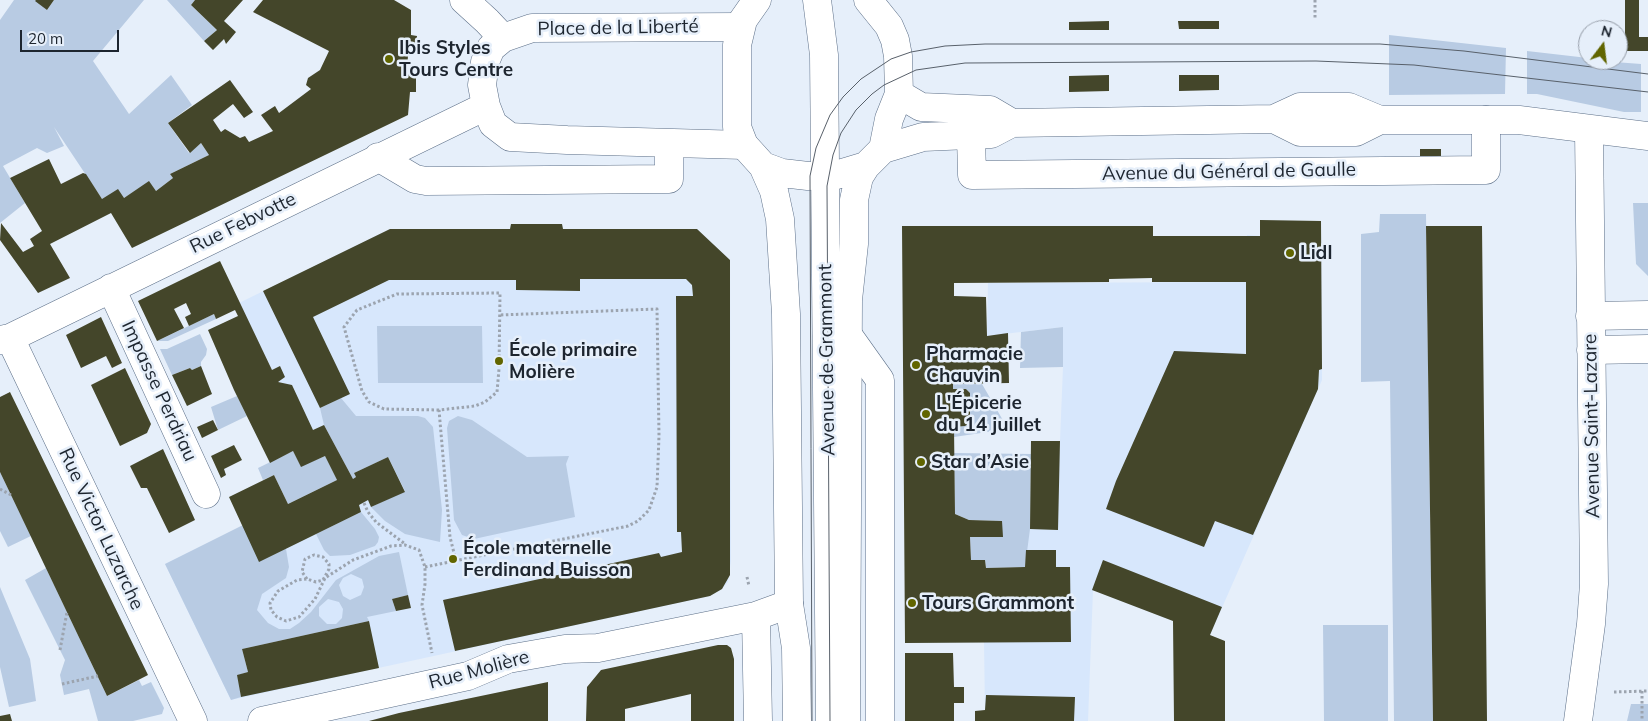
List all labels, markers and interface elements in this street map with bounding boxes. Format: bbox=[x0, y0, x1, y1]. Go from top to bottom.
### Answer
street label: Place de la Liberté bbox=[537, 15, 699, 41]
scale bar bbox=[22, 20, 121, 52]
north arrow bbox=[1578, 20, 1628, 70]
text: N bbox=[1599, 21, 1614, 42]
text: 20 m bbox=[28, 29, 63, 48]
place label: Ibis Styles Tours Centre bbox=[399, 37, 513, 81]
marker: Ibis Styles Tours Centre bbox=[383, 53, 395, 65]
street label: Avenue du Général de Gaulle bbox=[1102, 158, 1356, 186]
street label: Rue Febvotte bbox=[186, 187, 300, 259]
place label: Lidl bbox=[1300, 242, 1332, 264]
marker: Lidl bbox=[1284, 247, 1296, 259]
street label: Avenue de Grammont bbox=[814, 264, 840, 456]
street label: Impasse Perdriau bbox=[116, 317, 202, 465]
street label: Avenue Saint-Lazare bbox=[1579, 333, 1605, 519]
place label: École primaire Molière bbox=[509, 339, 637, 383]
place label: Pharmacie Chauvin bbox=[926, 343, 1023, 387]
marker: École primaire Molière bbox=[493, 355, 505, 367]
marker: Pharmacie Chauvin bbox=[910, 359, 922, 371]
place label: L'Épicerie du 14 juillet bbox=[936, 392, 1041, 436]
marker: L'Épicerie du 14 juillet bbox=[920, 408, 932, 420]
street label: Rue Victor Luzarche bbox=[54, 445, 148, 613]
place label: Star d’Asie bbox=[931, 451, 1029, 473]
marker: Star d’Asie bbox=[915, 456, 927, 468]
place label: École maternelle Ferdinand Buisson bbox=[463, 537, 631, 581]
marker: École maternelle Ferdinand Buisson bbox=[447, 553, 459, 565]
place label: Tours Grammont bbox=[922, 592, 1074, 614]
marker: Tours Grammont bbox=[906, 597, 918, 609]
street label: Rue Molière bbox=[426, 646, 532, 694]

